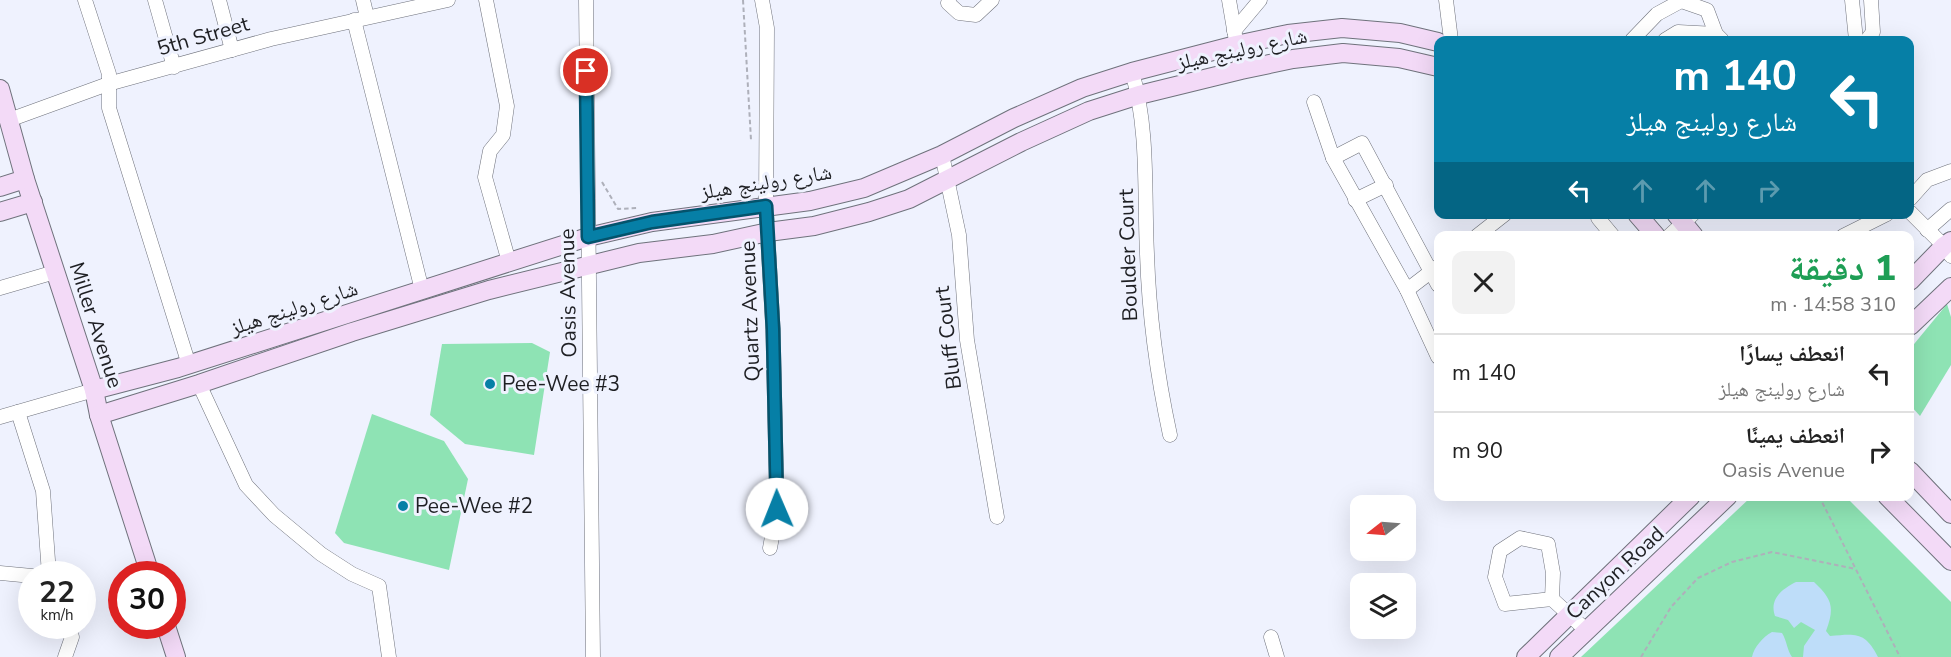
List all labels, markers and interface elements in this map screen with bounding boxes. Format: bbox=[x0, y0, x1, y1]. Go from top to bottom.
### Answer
street label: 5th Street bbox=[154, 9, 253, 62]
street label: شارع رولينج هيلز bbox=[1173, 22, 1310, 77]
pin bbox=[560, 45, 611, 96]
text: 140 m bbox=[1673, 48, 1797, 105]
icon: arrive bbox=[569, 54, 602, 87]
icon: left bbox=[1818, 60, 1896, 138]
text: شارع رولينج هيلز bbox=[1626, 104, 1797, 141]
street label: شارع رولينج هيلز bbox=[697, 158, 834, 206]
icon: left bbox=[1563, 174, 1596, 207]
icon: ahead bbox=[1626, 174, 1659, 207]
icon: ahead bbox=[1689, 174, 1722, 207]
icon: right bbox=[1752, 174, 1785, 207]
street label: Boulder Court bbox=[1112, 188, 1144, 322]
street label: Oasis Avenue bbox=[553, 228, 583, 358]
street label: Quartz Avenue bbox=[734, 240, 766, 382]
text: 1 دقيقة bbox=[1789, 244, 1896, 293]
button: close bbox=[1452, 251, 1515, 314]
street label: Miller Avenue bbox=[62, 259, 130, 391]
street label: شارع رولينج هيلز bbox=[226, 274, 361, 342]
street label: Bluff Court bbox=[928, 284, 968, 391]
text: 310 m · 14:58 bbox=[1770, 291, 1896, 318]
text: انعطف يسارًا bbox=[1739, 339, 1845, 369]
icon: left bbox=[1863, 357, 1896, 390]
text: 140 m bbox=[1452, 358, 1516, 388]
place label: Pee-Wee #3 bbox=[502, 370, 620, 398]
text: شارع رولينج هيلز bbox=[1719, 376, 1845, 403]
marker: Pee-Wee #3 bbox=[483, 377, 497, 391]
text: انعطف يمينًا bbox=[1746, 421, 1845, 451]
icon: right bbox=[1863, 435, 1896, 468]
text: 90 m bbox=[1452, 436, 1503, 466]
text: Oasis Avenue bbox=[1722, 457, 1845, 484]
position arrow bbox=[745, 477, 809, 541]
place label: Pee-Wee #2 bbox=[415, 492, 533, 520]
north arrow bbox=[1350, 495, 1416, 561]
map controls bbox=[1350, 495, 1416, 639]
marker: Pee-Wee #2 bbox=[396, 499, 410, 513]
street label: Canyon Road bbox=[1560, 520, 1670, 626]
speed limit sign: 30 bbox=[108, 561, 186, 639]
text: 22 bbox=[39, 572, 75, 613]
button: layers bbox=[1350, 573, 1416, 639]
text: km/h bbox=[40, 605, 74, 625]

